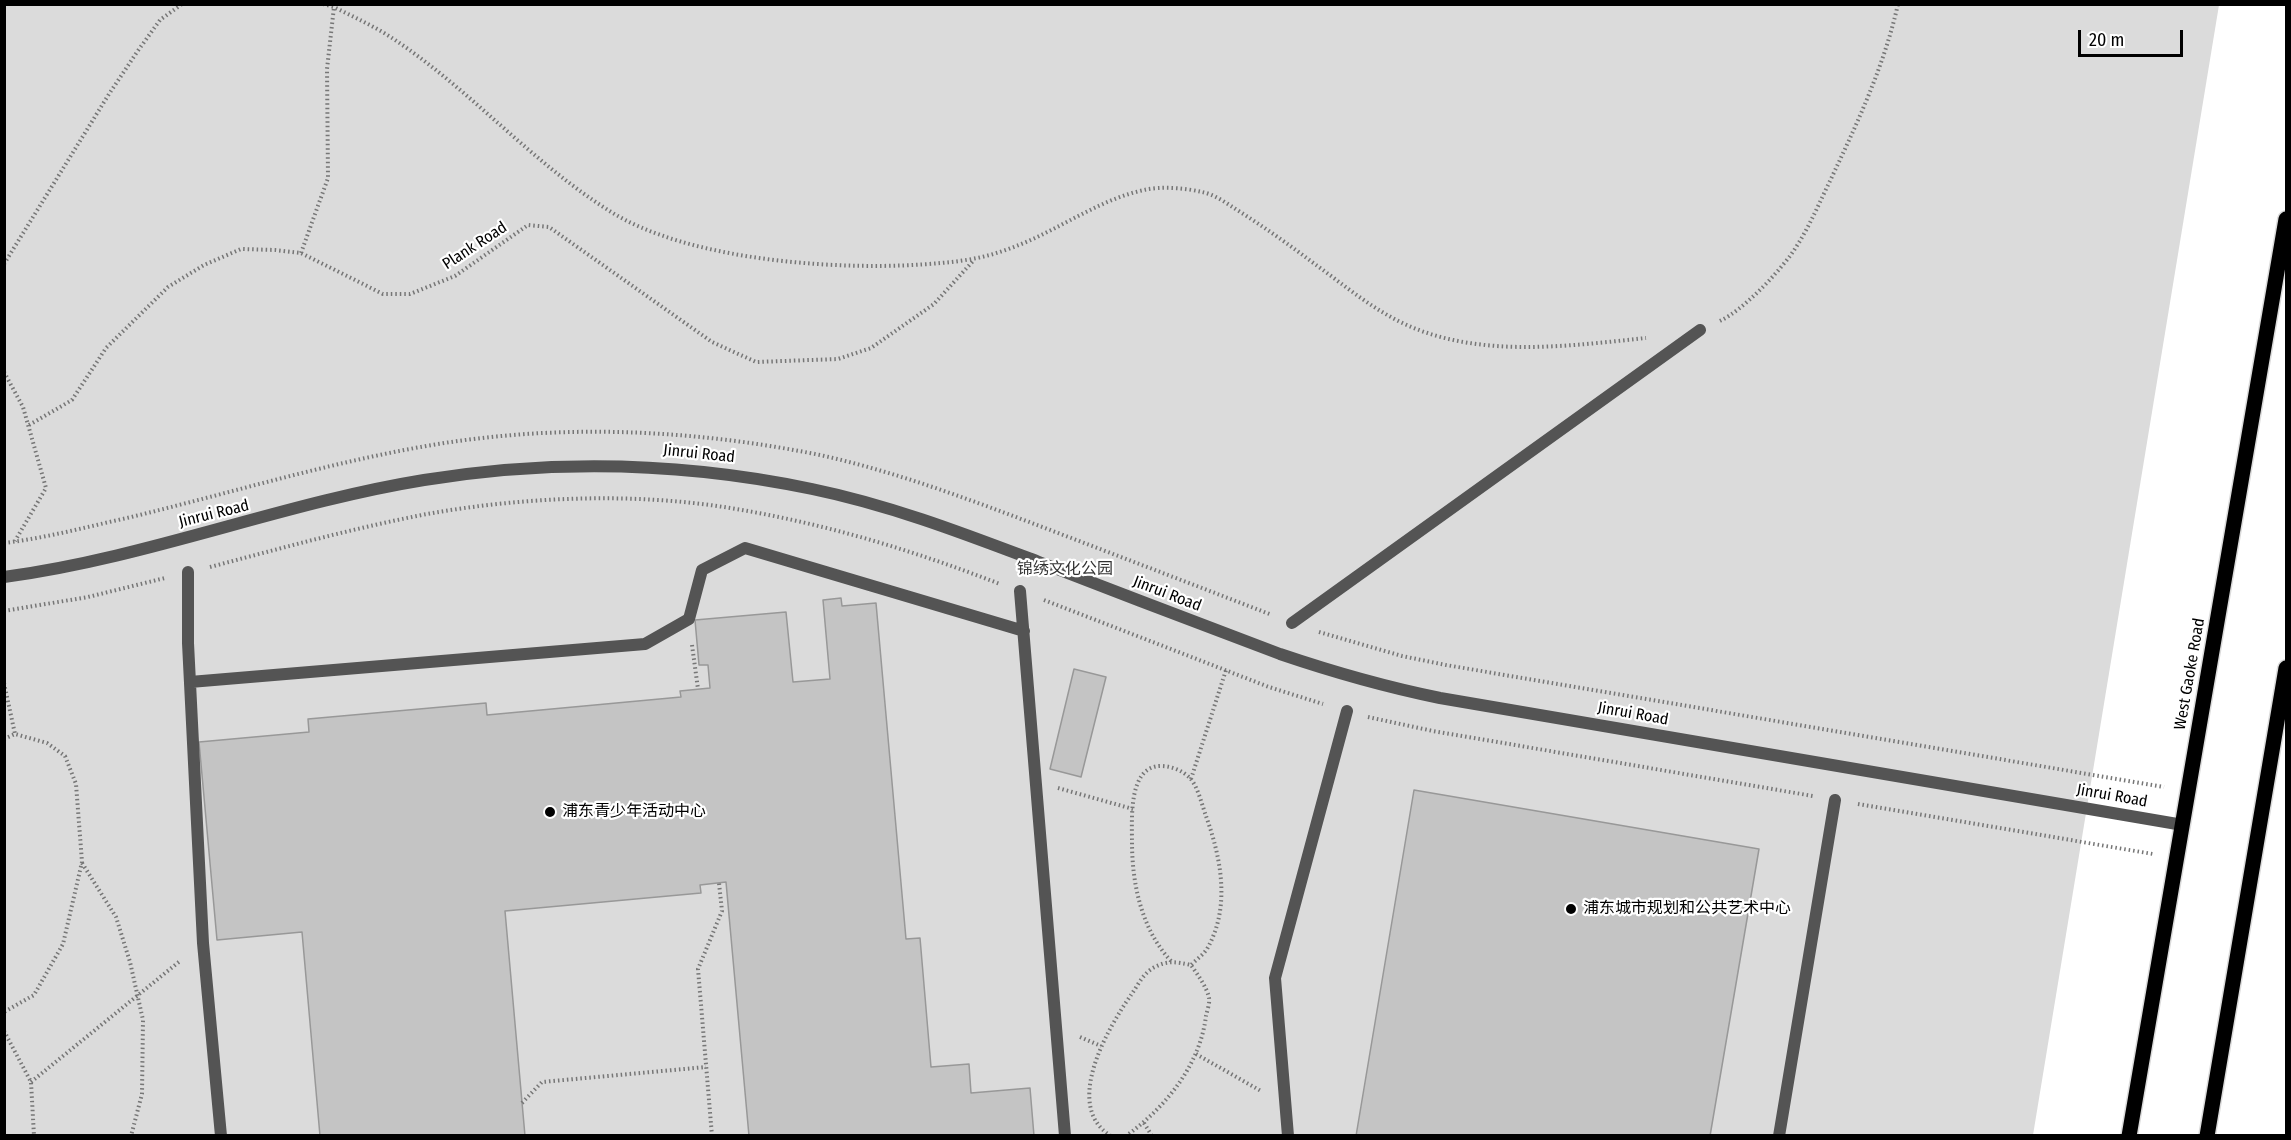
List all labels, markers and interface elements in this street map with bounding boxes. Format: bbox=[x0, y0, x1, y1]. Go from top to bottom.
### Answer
scale bar bbox=[2081, 18, 2186, 56]
text: 20 m bbox=[2089, 29, 2124, 51]
street label: Plank Road bbox=[439, 218, 511, 274]
street label: Jinrui Road bbox=[662, 441, 736, 467]
street label: Jinrui Road bbox=[177, 496, 251, 532]
park label: 锦绣文化公园 bbox=[1017, 560, 1113, 580]
street label: Jinrui Road bbox=[1130, 572, 1204, 616]
street label: West Gaoke Road bbox=[2171, 617, 2209, 731]
street label: Jinrui Road bbox=[1596, 698, 1670, 730]
street label: Jinrui Road bbox=[2075, 780, 2149, 812]
place label: 浦东青少年活动中心 bbox=[562, 802, 706, 822]
marker: 浦东青少年活动中心 bbox=[543, 805, 557, 819]
place label: 浦东城市规划和公共艺术中心 bbox=[1583, 899, 1791, 919]
marker: 浦东城市规划和公共艺术中心 bbox=[1564, 902, 1578, 916]

